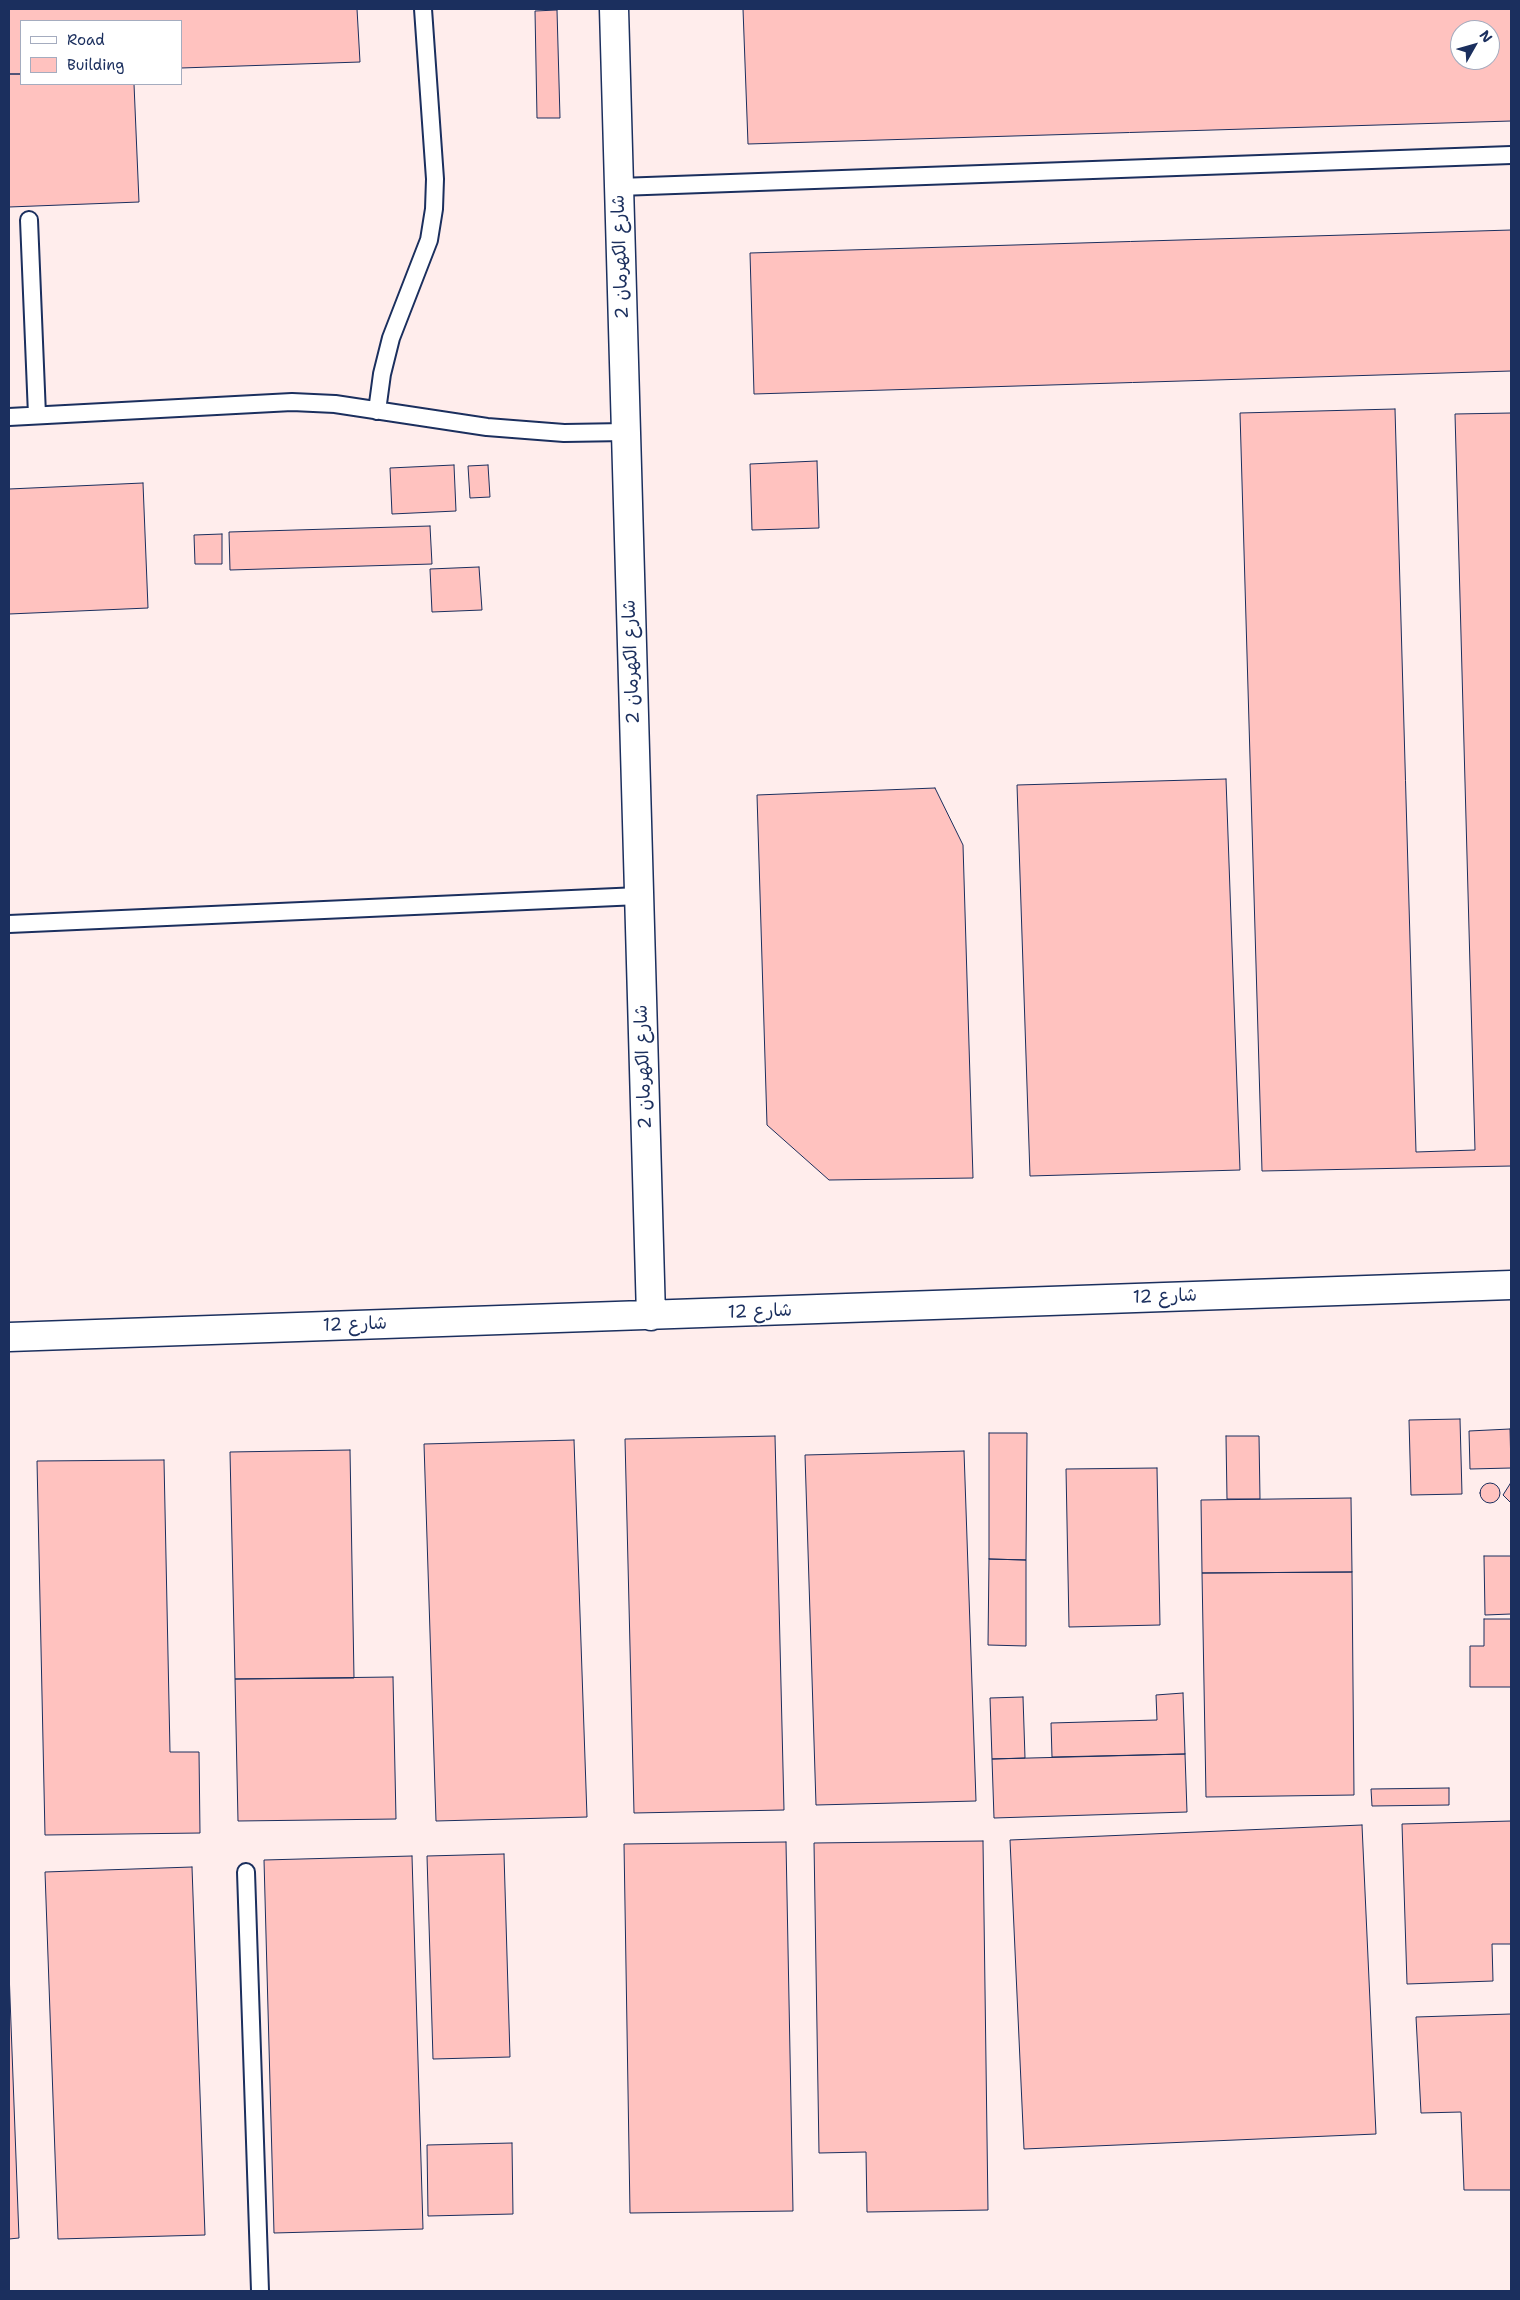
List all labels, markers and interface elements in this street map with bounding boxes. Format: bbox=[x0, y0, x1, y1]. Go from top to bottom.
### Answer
legend bbox=[20, 20, 182, 85]
north arrow bbox=[1450, 20, 1500, 70]
text: N bbox=[1476, 26, 1497, 46]
text: Road bbox=[67, 30, 105, 50]
text: Building bbox=[67, 55, 124, 75]
street label: شارع الكهرمان 2 bbox=[608, 194, 634, 320]
street label: شارع الكهرمان 2 bbox=[619, 599, 645, 725]
street label: شارع الكهرمان 2 bbox=[631, 1004, 657, 1130]
street label: شارع 12 bbox=[1133, 1285, 1197, 1309]
street label: شارع 12 bbox=[728, 1300, 792, 1324]
street label: شارع 12 bbox=[323, 1313, 387, 1337]

